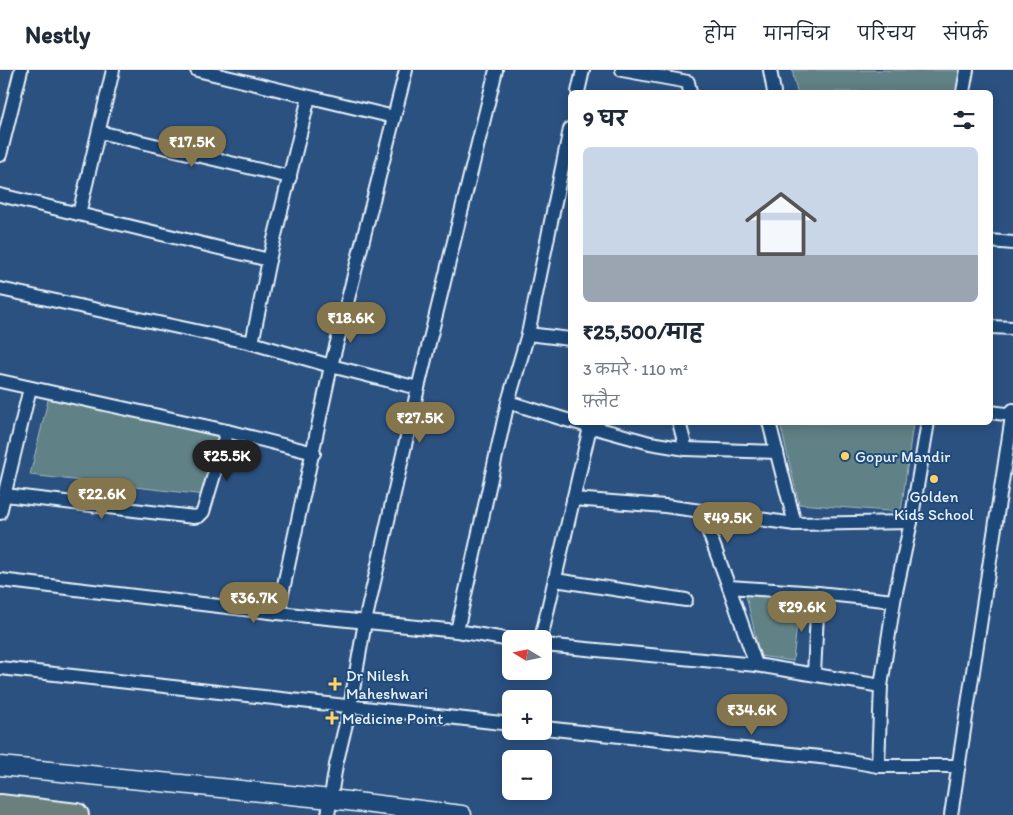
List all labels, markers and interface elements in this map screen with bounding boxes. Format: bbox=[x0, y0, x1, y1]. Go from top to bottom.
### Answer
text: Nestly bbox=[25, 20, 90, 49]
text: होम bbox=[704, 23, 736, 45]
text: मानचित्र bbox=[764, 23, 830, 45]
text: परिचय bbox=[858, 23, 915, 45]
text: संपर्क bbox=[943, 23, 988, 45]
text: 9 घर bbox=[583, 106, 627, 131]
icon: filters bbox=[950, 106, 978, 134]
pin: ₹17.5K bbox=[151, 126, 233, 168]
text: ₹17.5K bbox=[169, 132, 215, 151]
icon: home bbox=[736, 179, 826, 269]
pin: ₹18.6K bbox=[310, 302, 392, 344]
text: ₹18.6K bbox=[328, 308, 374, 327]
text: ₹25,500/माह bbox=[583, 319, 703, 344]
text: 3 कमरे · 110 m² bbox=[583, 360, 688, 379]
text: फ़्लैट bbox=[583, 392, 619, 411]
pin: ₹27.5K bbox=[379, 402, 461, 444]
text: ₹27.5K bbox=[397, 408, 443, 427]
pin: ₹25.5K bbox=[186, 440, 268, 482]
text: ₹25.5K bbox=[203, 446, 251, 465]
place label: Gopur Mandir bbox=[855, 447, 950, 466]
marker: Gopur Mandir bbox=[839, 450, 851, 462]
marker: Golden Kids School bbox=[928, 473, 940, 485]
pin: ₹22.6K bbox=[61, 478, 143, 520]
text: ₹22.6K bbox=[78, 484, 126, 503]
place label: Golden Kids School bbox=[894, 487, 974, 524]
pin: ₹49.5K bbox=[687, 502, 769, 544]
text: ₹49.5K bbox=[704, 508, 752, 527]
pin: ₹36.7K bbox=[213, 582, 295, 624]
text: ₹36.7K bbox=[230, 588, 278, 607]
pin: ₹29.6K bbox=[761, 590, 843, 633]
text: ₹29.6K bbox=[778, 597, 826, 616]
north arrow bbox=[502, 630, 552, 680]
map controls bbox=[502, 630, 552, 800]
place label: Dr Nilesh Maheshwari bbox=[346, 666, 428, 703]
marker: Dr Nilesh Maheshwari bbox=[328, 677, 342, 691]
button: + bbox=[502, 690, 552, 740]
pin: ₹34.6K bbox=[711, 694, 793, 736]
text: ₹34.6K bbox=[728, 700, 776, 719]
place label: Medicine Point bbox=[342, 709, 443, 728]
marker: Medicine Point bbox=[326, 712, 338, 724]
button: − bbox=[502, 750, 552, 800]

